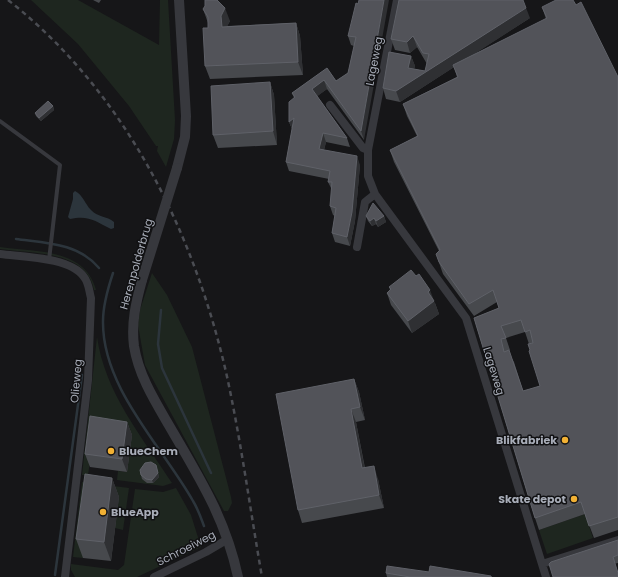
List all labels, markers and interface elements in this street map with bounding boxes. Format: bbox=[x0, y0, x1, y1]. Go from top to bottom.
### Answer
street label: Lageweg bbox=[361, 35, 387, 87]
street label: Herenpolderbrug bbox=[115, 217, 157, 311]
street label: Lageweg bbox=[479, 345, 509, 397]
street label: Olieweg bbox=[66, 358, 86, 404]
place label: Blikfabriek bbox=[496, 432, 557, 448]
marker: Blikfabriek bbox=[560, 435, 570, 445]
place label: BlueChem bbox=[119, 443, 178, 459]
marker: BlueChem bbox=[106, 446, 116, 456]
place label: Skate depot bbox=[498, 491, 567, 507]
marker: Skate depot bbox=[569, 494, 579, 504]
place label: BlueApp bbox=[111, 504, 159, 520]
marker: BlueApp bbox=[98, 507, 108, 517]
street label: Schroeiweg bbox=[154, 526, 218, 570]

